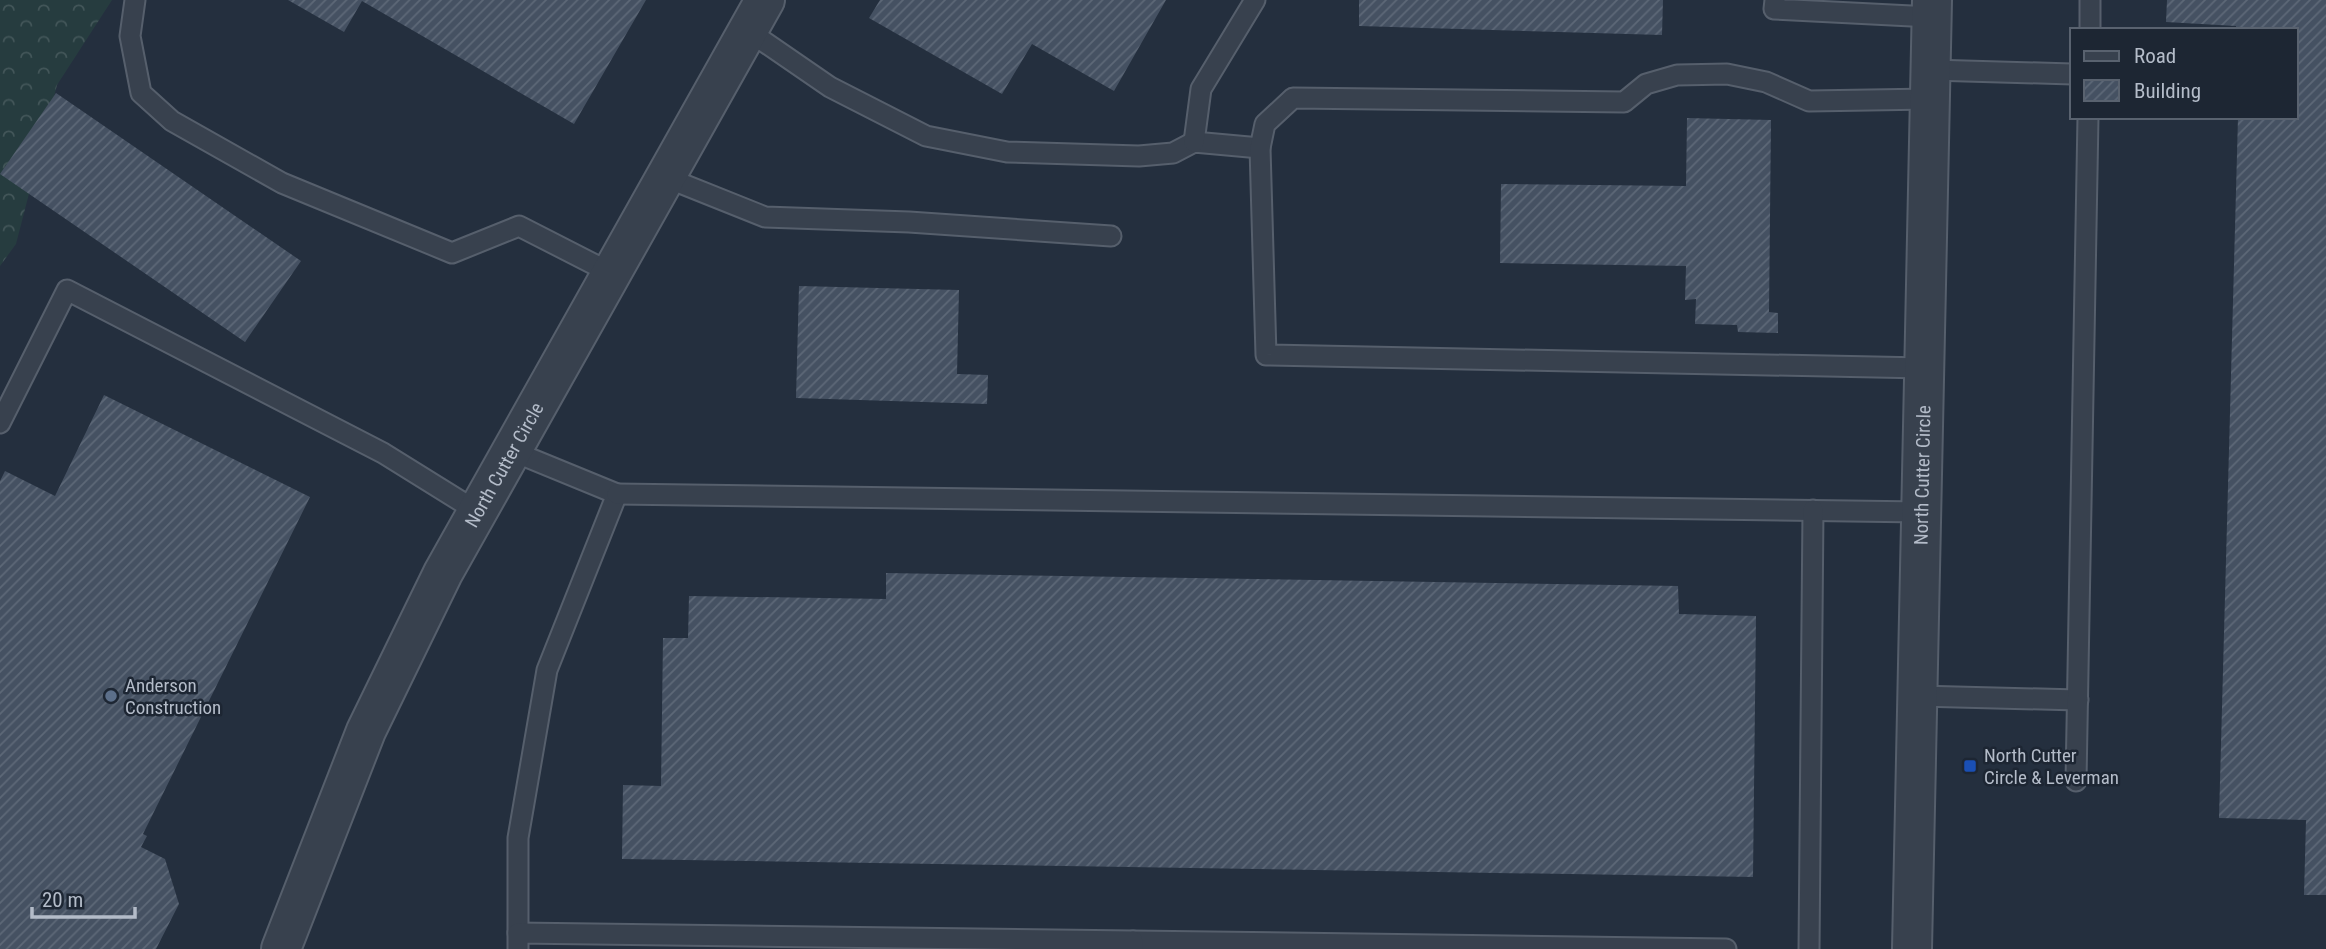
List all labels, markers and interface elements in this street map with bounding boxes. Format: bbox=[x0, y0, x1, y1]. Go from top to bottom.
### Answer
legend bbox=[2070, 28, 2298, 119]
text: Road bbox=[2134, 44, 2176, 68]
text: Building bbox=[2134, 79, 2201, 103]
street label: North Cutter Circle bbox=[460, 398, 548, 531]
street label: North Cutter Circle bbox=[1909, 405, 1935, 545]
place label: Anderson Construction bbox=[125, 674, 221, 719]
marker: Anderson Construction bbox=[103, 688, 119, 704]
place label: North Cutter Circle & Leverman bbox=[1984, 744, 2119, 789]
marker: North Cutter Circle & Leverman bbox=[1962, 758, 1978, 774]
scale bar bbox=[32, 876, 135, 920]
text: 20 m bbox=[42, 888, 83, 912]

